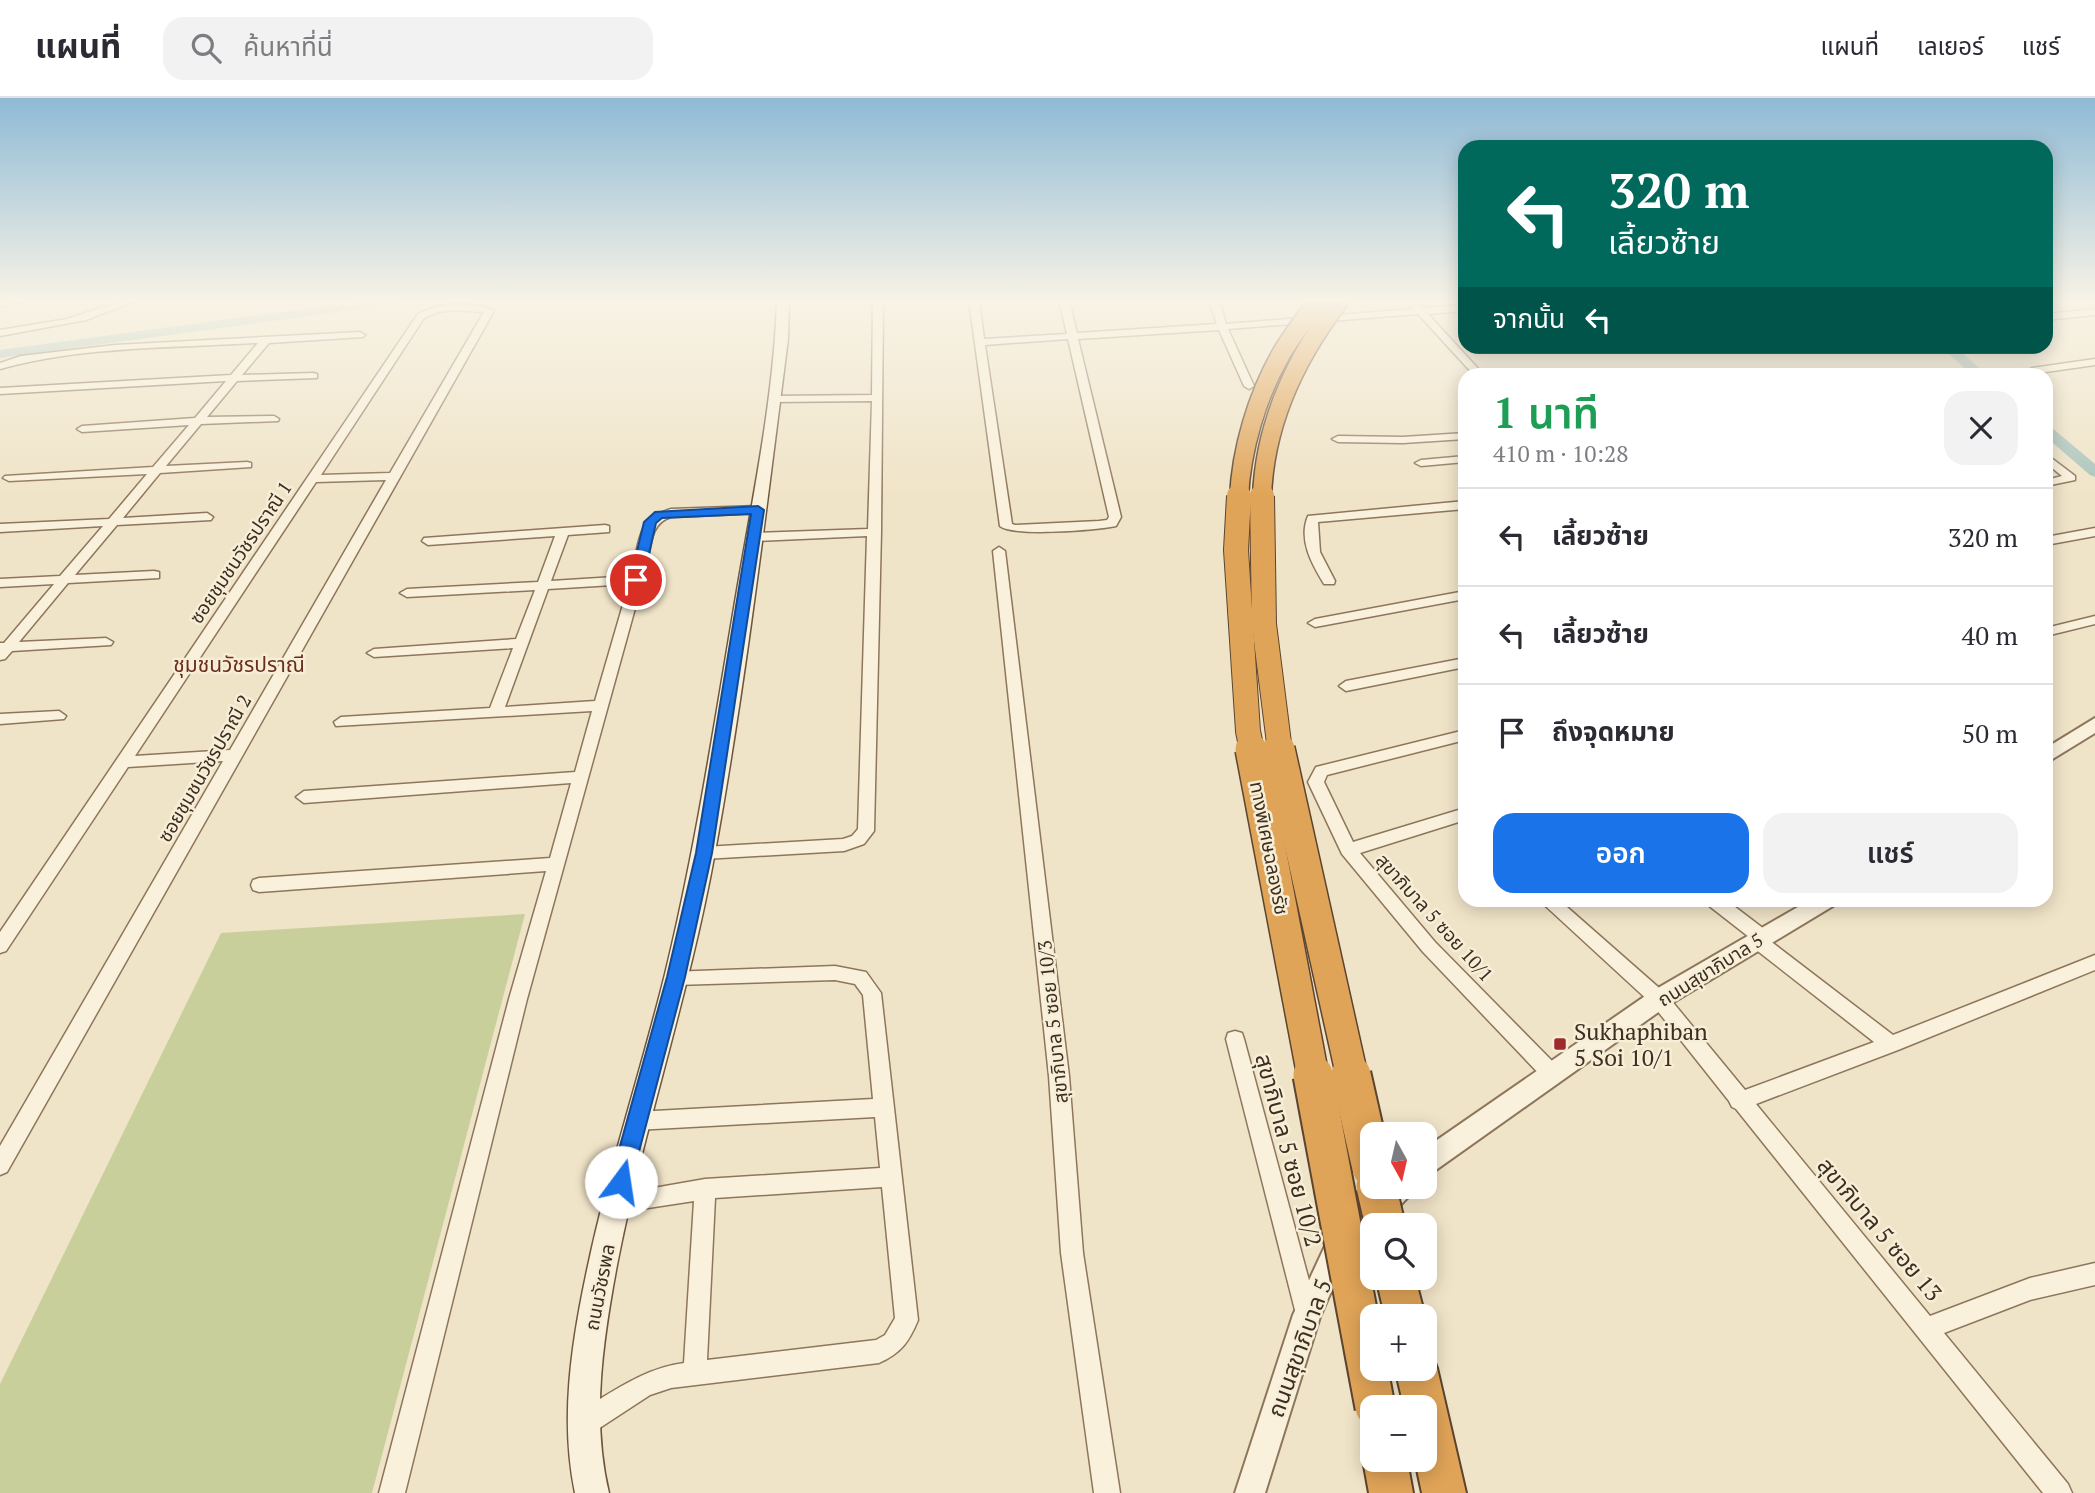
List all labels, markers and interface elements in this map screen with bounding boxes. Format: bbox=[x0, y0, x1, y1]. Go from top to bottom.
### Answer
search box bbox=[163, 17, 653, 80]
text: แผนที่ bbox=[35, 24, 121, 67]
icon: search bbox=[187, 29, 225, 67]
text: ค้นหาที่นี่ bbox=[243, 29, 333, 63]
text: แผนที่ bbox=[1821, 30, 1879, 62]
text: เลเยอร์ bbox=[1917, 30, 1984, 62]
text: แชร์ bbox=[2022, 30, 2060, 62]
text: 320 m bbox=[1608, 157, 1750, 222]
icon: left bbox=[1493, 168, 1584, 259]
text: เลี้ยวซ้าย bbox=[1608, 221, 1720, 263]
text: จากนั้น bbox=[1493, 301, 1565, 335]
icon: left bbox=[1579, 301, 1617, 339]
text: 1 นาที bbox=[1493, 384, 1599, 440]
button: close bbox=[1944, 391, 2018, 465]
text: 410 m · 10:28 bbox=[1493, 438, 1628, 469]
street label: ซอยชุมชนวัชรปราณี 1 bbox=[183, 476, 297, 628]
icon: left bbox=[1493, 518, 1531, 556]
text: เลี้ยวซ้าย bbox=[1552, 518, 1649, 552]
text: 320 m bbox=[1948, 520, 2018, 554]
pin bbox=[606, 550, 666, 610]
icon: arrive bbox=[617, 561, 655, 599]
icon: left bbox=[1493, 616, 1531, 654]
text: เลี้ยวซ้าย bbox=[1552, 616, 1649, 650]
text: 40 m bbox=[1962, 618, 2018, 652]
district label: ชุมชนวัชรปราณี bbox=[173, 650, 305, 678]
street label: ซอยชุมชนวัชรปราณี 2 bbox=[152, 690, 256, 846]
icon: arrive bbox=[1493, 714, 1531, 752]
text: ถึงจุดหมาย bbox=[1552, 714, 1675, 748]
text: 50 m bbox=[1962, 716, 2018, 750]
street label: ทางพิเศษฉลองรัช bbox=[1245, 779, 1295, 917]
button: ออก bbox=[1493, 813, 1749, 893]
button: แชร์ bbox=[1763, 813, 2018, 893]
street label: สุขาภิบาล 5 ซอย 10/1 bbox=[1371, 848, 1499, 986]
street label: ถนนสุขาภิบาล 5 bbox=[1653, 927, 1767, 1011]
street label: สุขาภิบาล 5 ซอย 10/3 bbox=[1031, 939, 1073, 1105]
place label: Sukhaphiban 5 Soi 10/1 bbox=[1574, 1016, 1708, 1073]
marker: Sukhaphiban 5 Soi 10/1 bbox=[1552, 1036, 1568, 1052]
street label: สุขาภิบาล 5 ซอย 10/2 bbox=[1248, 1050, 1330, 1250]
north arrow bbox=[1360, 1122, 1437, 1199]
map controls bbox=[1360, 1122, 1437, 1472]
position arrow bbox=[584, 1145, 658, 1219]
street label: สุขาภิบาล 5 ซอย 13 bbox=[1811, 1151, 1949, 1307]
button: search bbox=[1360, 1213, 1437, 1290]
street label: ถนนวัชรพล bbox=[578, 1241, 620, 1333]
street label: ถนนสุขาภิบาล 5 bbox=[1260, 1274, 1338, 1422]
button: + bbox=[1360, 1304, 1437, 1381]
button: − bbox=[1360, 1395, 1437, 1472]

